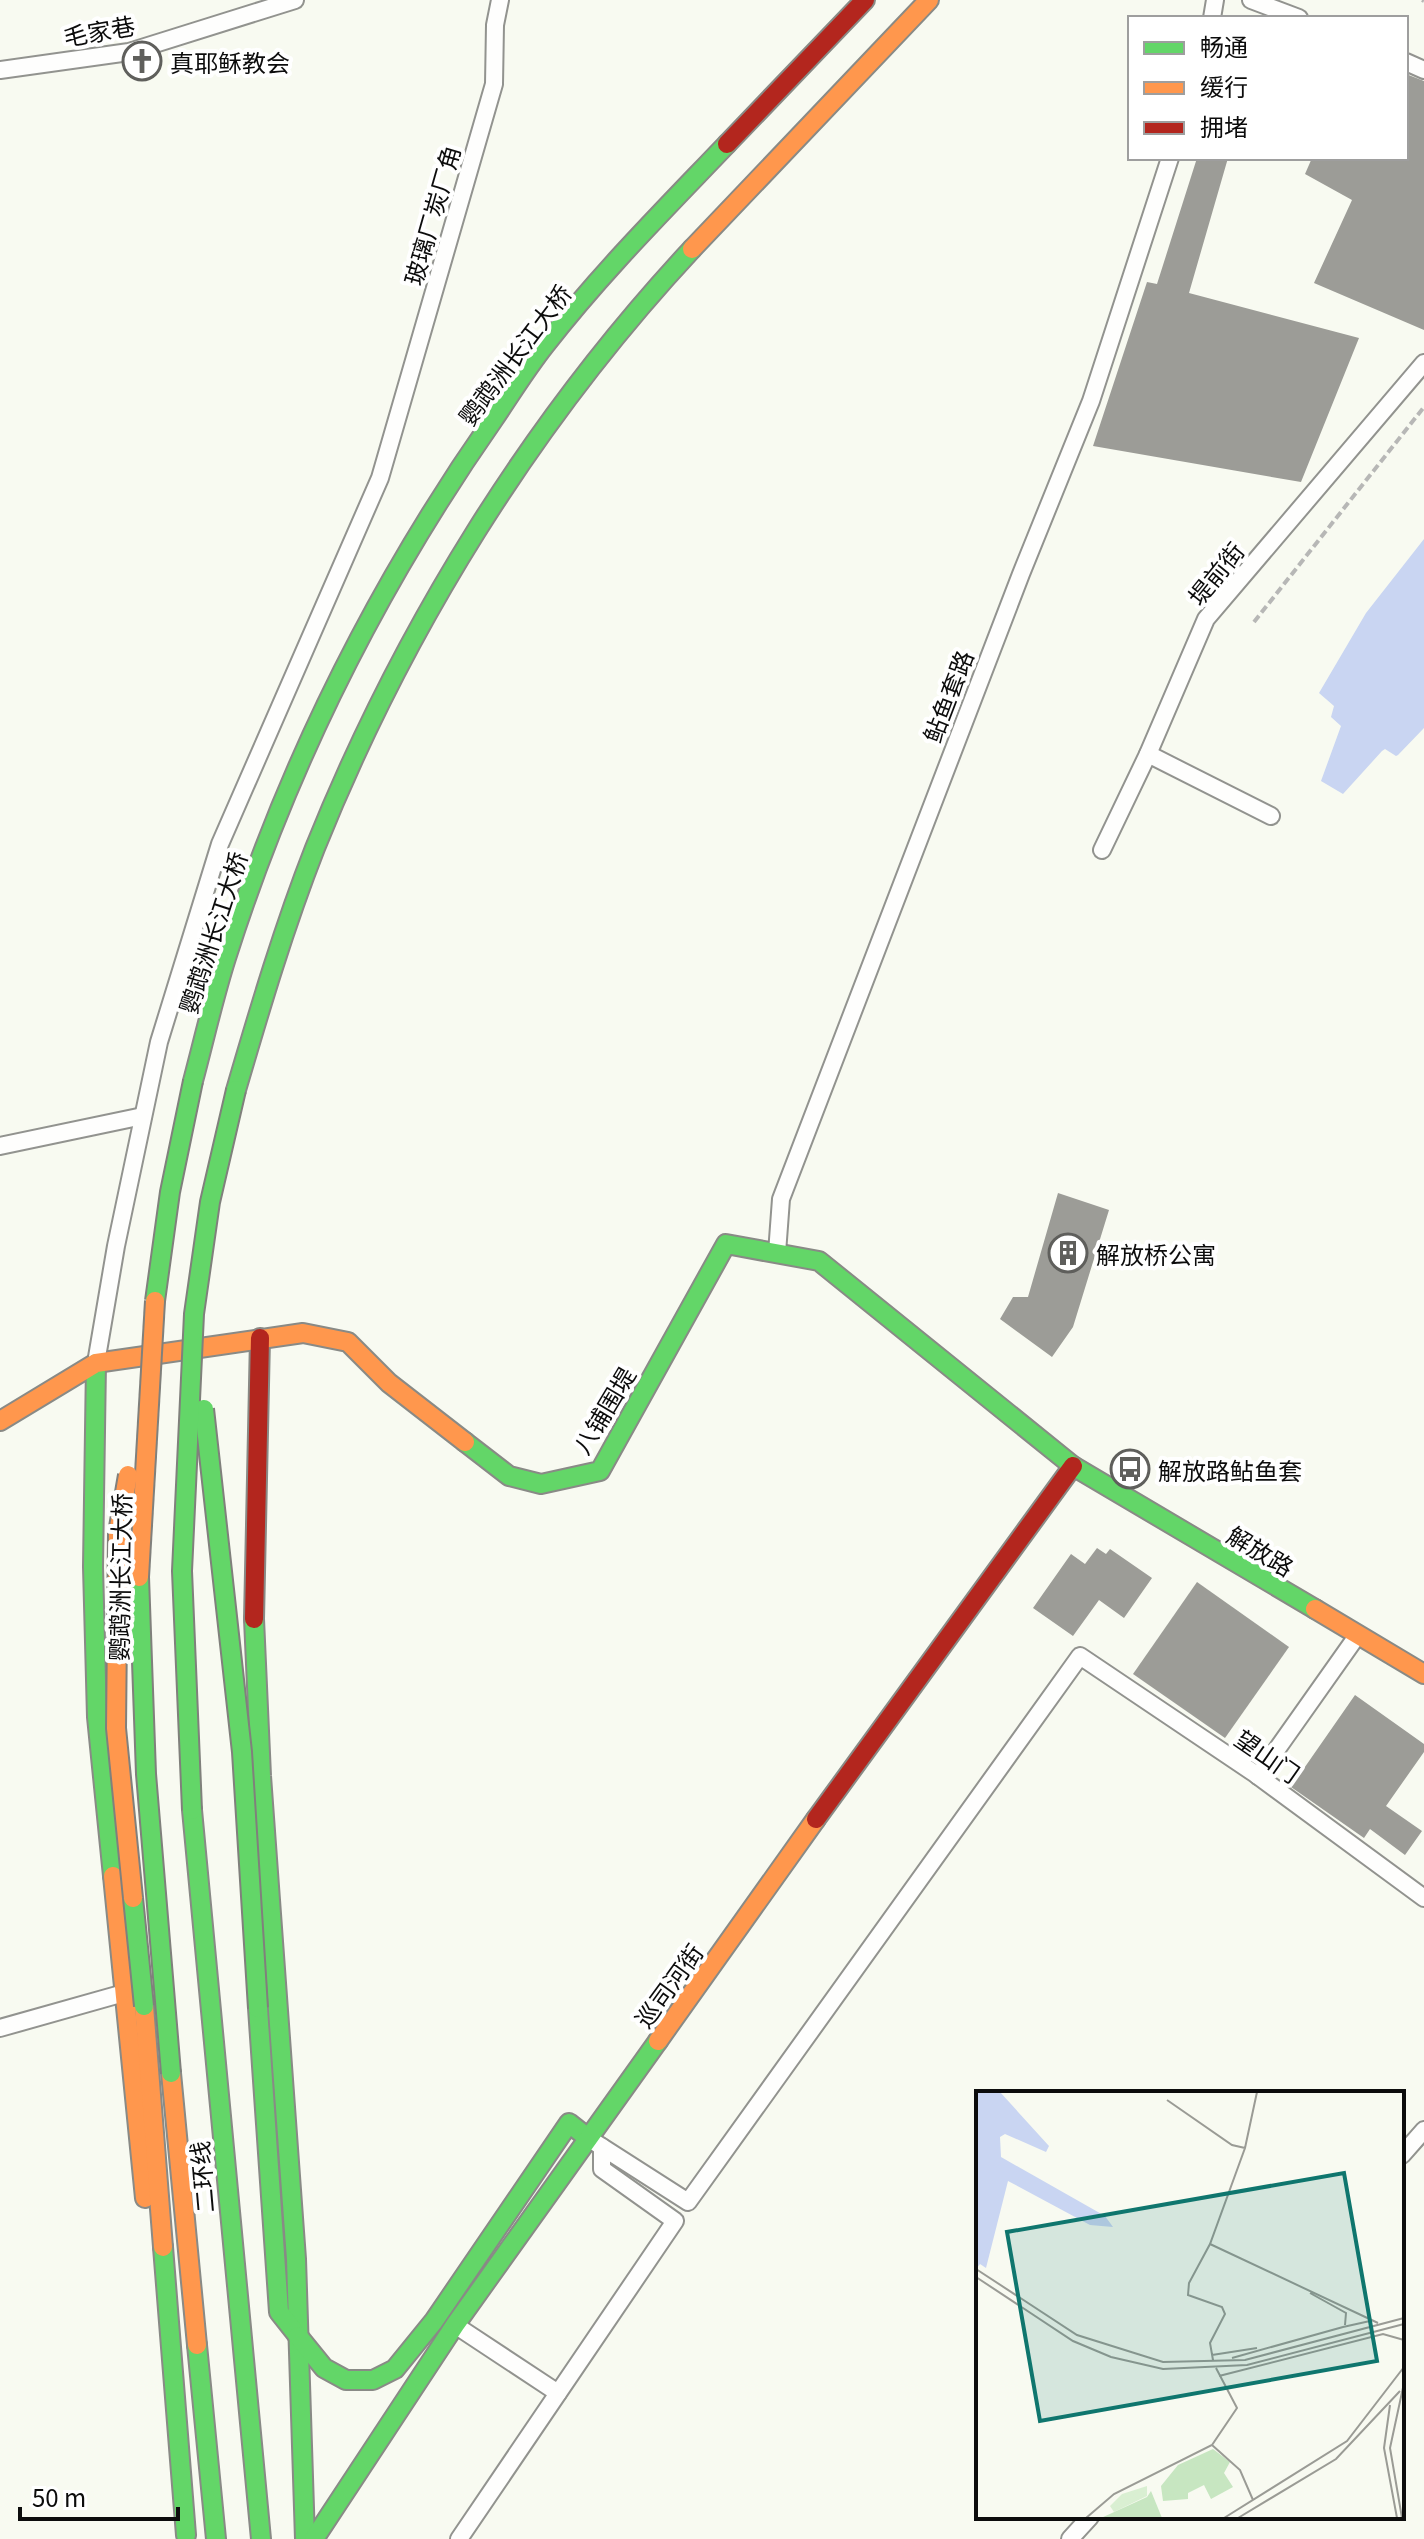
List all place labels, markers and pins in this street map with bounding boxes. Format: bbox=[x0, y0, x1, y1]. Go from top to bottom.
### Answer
church icon: 真耶稣教会 bbox=[121, 40, 163, 82]
place label: 真耶稣教会 bbox=[170, 44, 290, 79]
building icon: 解放桥公寓 bbox=[1047, 1232, 1089, 1274]
place label: 解放桥公寓 bbox=[1096, 1236, 1216, 1271]
bus stop icon: 解放路鲇鱼套 bbox=[1109, 1448, 1151, 1490]
place label: 解放路鲇鱼套 bbox=[1158, 1452, 1302, 1487]

